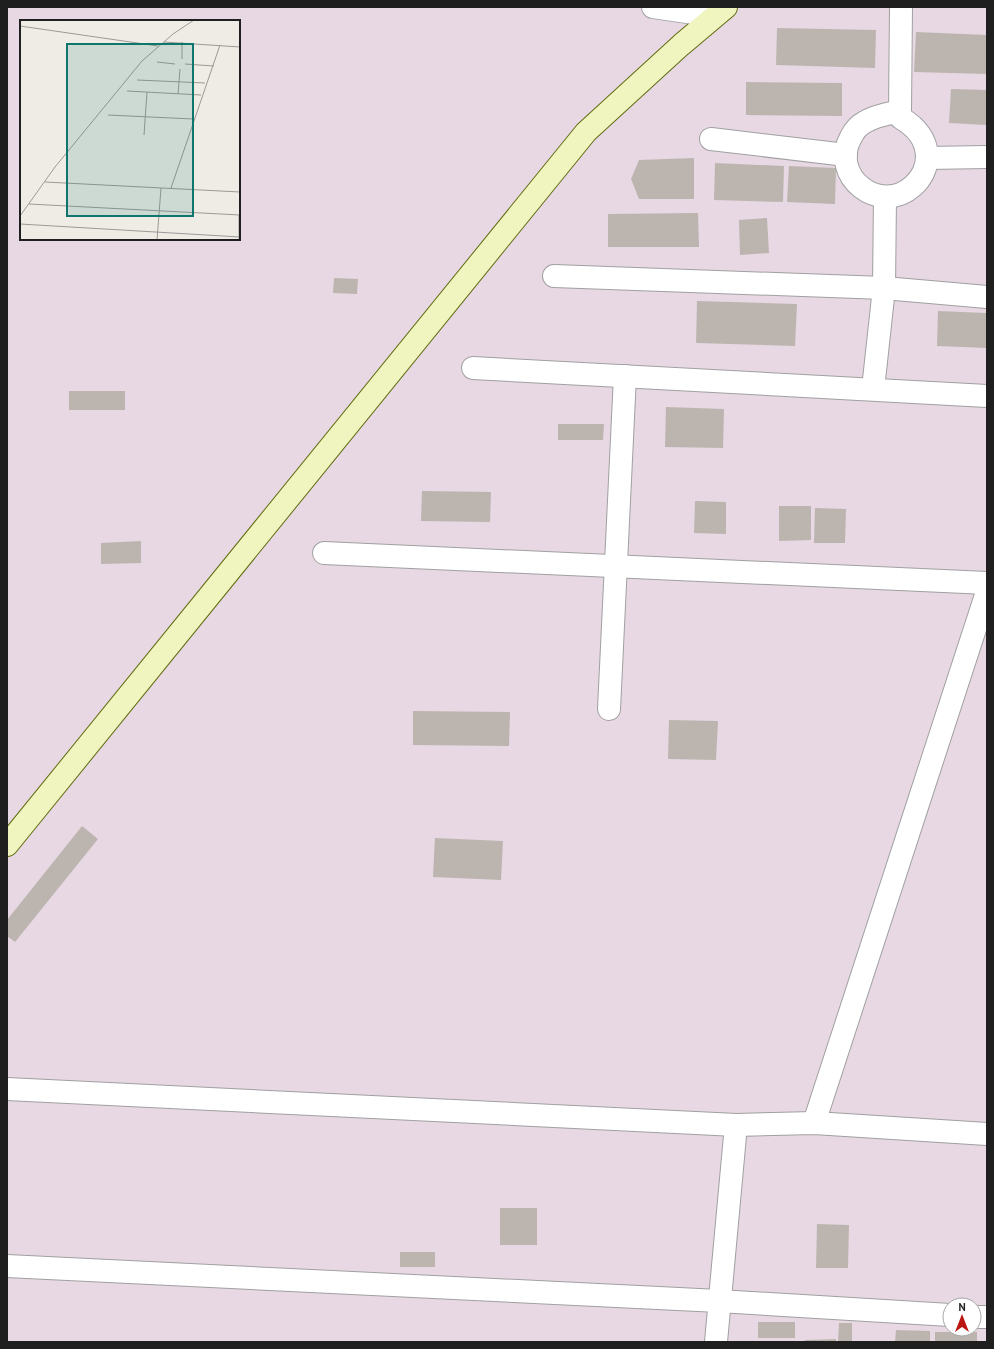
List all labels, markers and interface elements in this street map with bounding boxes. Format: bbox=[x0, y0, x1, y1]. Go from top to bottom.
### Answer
inset map bbox=[20, 20, 240, 240]
north arrow bbox=[942, 1297, 982, 1337]
text: N bbox=[958, 1300, 966, 1314]

